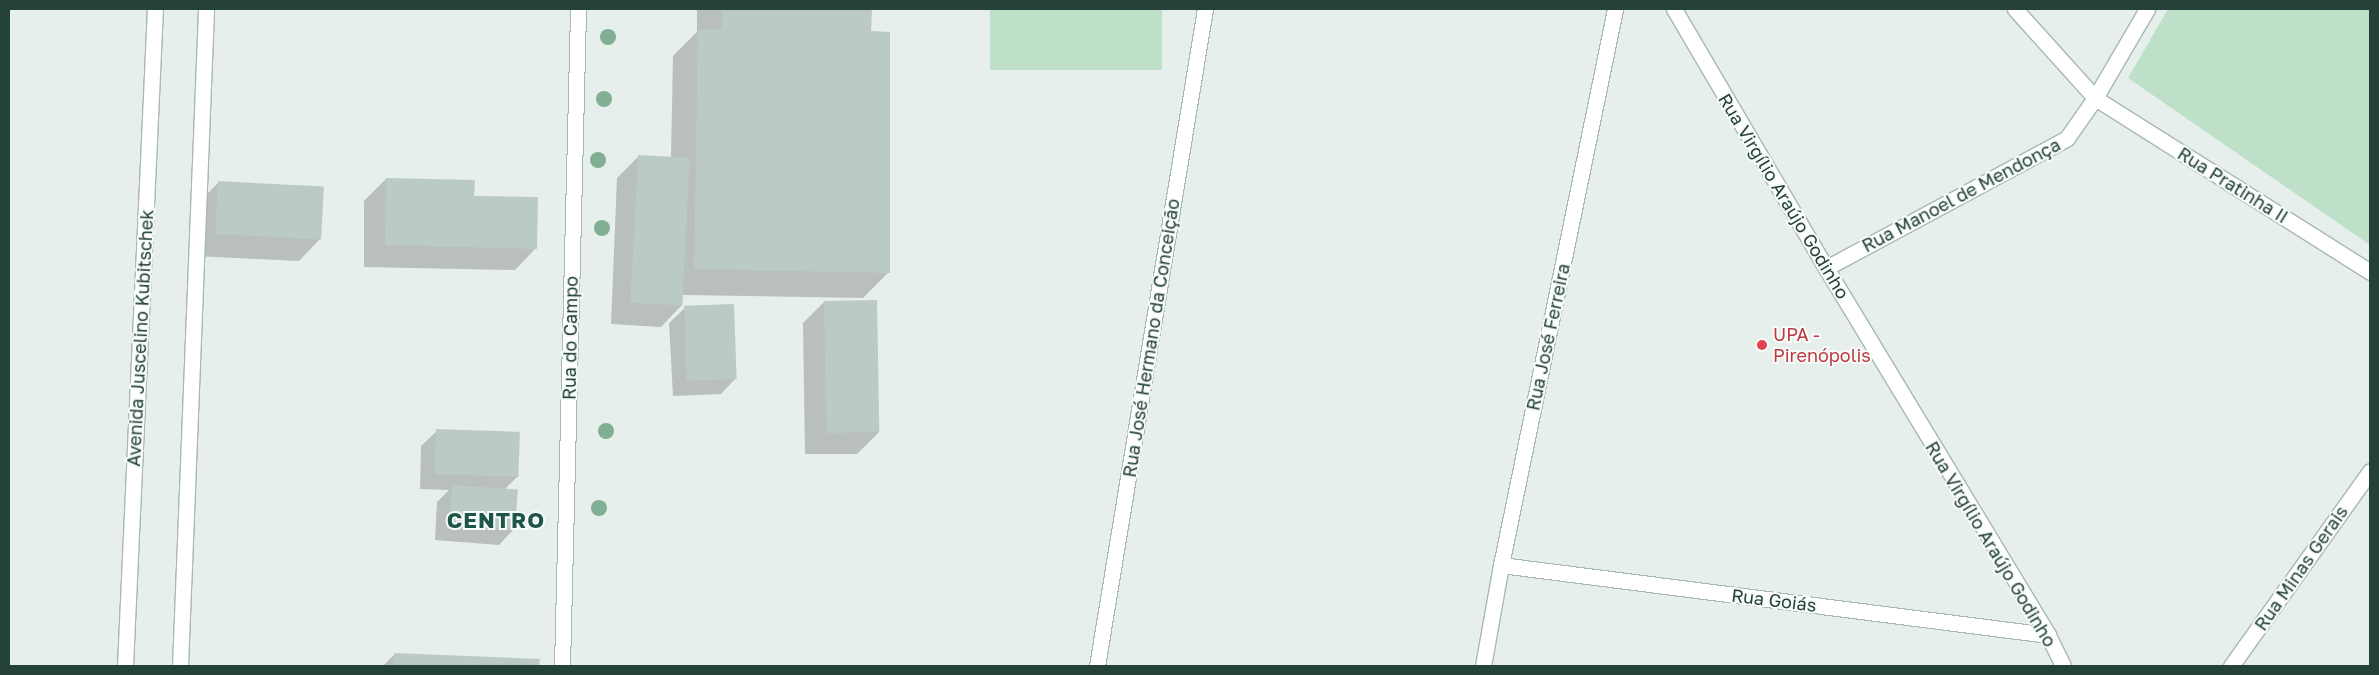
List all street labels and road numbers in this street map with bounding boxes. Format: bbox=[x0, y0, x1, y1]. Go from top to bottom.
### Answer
street label: Rua Virgílio Araújo Godinho bbox=[1714, 89, 1854, 303]
street label: Rua Manoel de Mendonça bbox=[1858, 133, 2064, 257]
street label: Rua Pratinha II bbox=[2174, 142, 2292, 228]
street label: Rua José Hermano da Conceição bbox=[1118, 197, 1184, 479]
street label: Avenida Juscelino Kubitschek bbox=[122, 209, 158, 467]
street label: Rua José Ferreira bbox=[1522, 261, 1574, 413]
street label: Rua do Campo bbox=[558, 276, 582, 400]
street label: Rua Virgílio Araújo Godinho bbox=[1921, 437, 2061, 651]
street label: Rua Minas Gerais bbox=[2250, 501, 2352, 635]
street label: Rua Goiás bbox=[1730, 584, 1818, 616]

